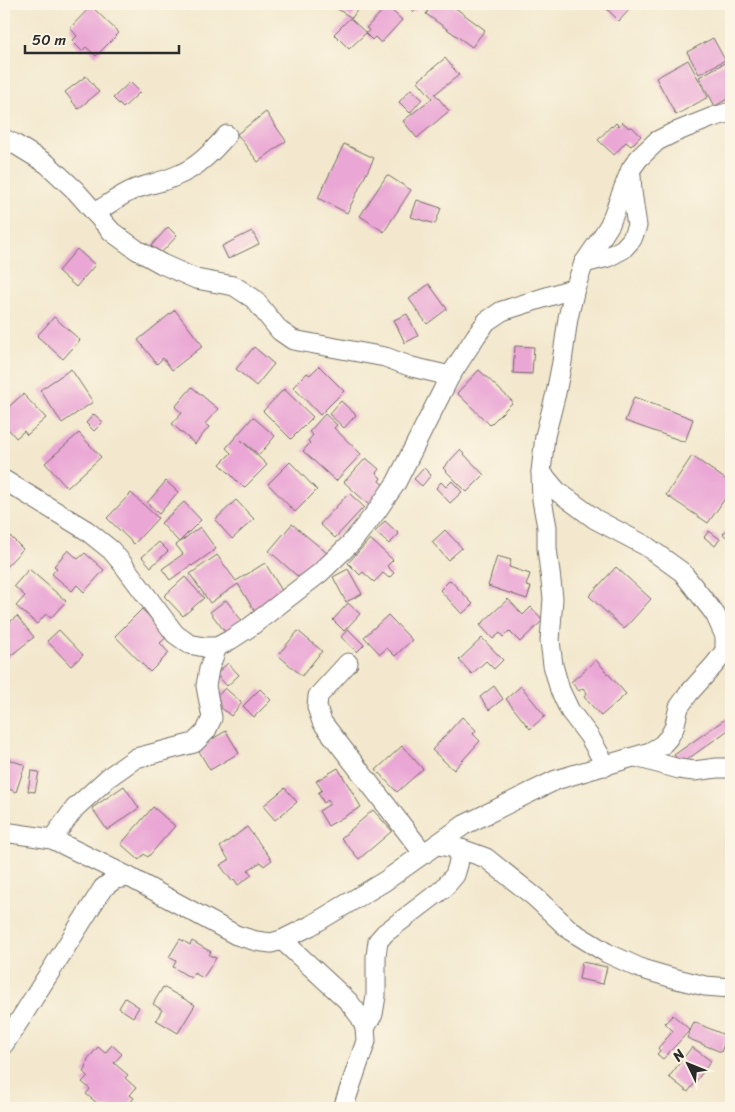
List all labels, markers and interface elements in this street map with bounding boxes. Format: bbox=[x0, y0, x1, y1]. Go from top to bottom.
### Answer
scale bar bbox=[25, 22, 179, 54]
text: 50 m bbox=[32, 27, 67, 53]
north arrow bbox=[662, 1040, 712, 1090]
text: N bbox=[666, 1043, 692, 1068]

